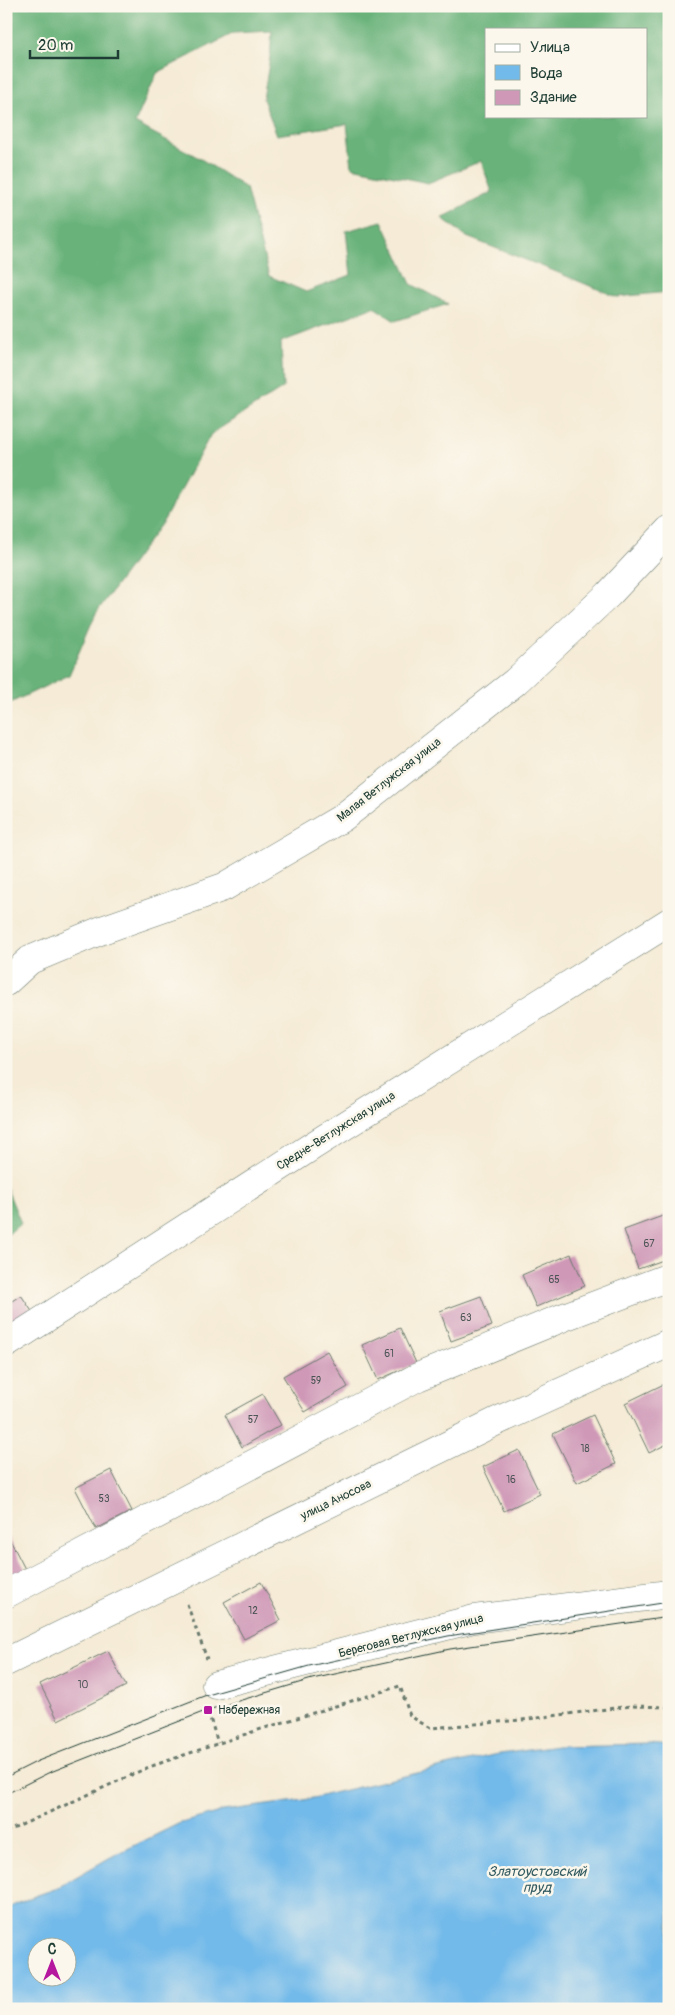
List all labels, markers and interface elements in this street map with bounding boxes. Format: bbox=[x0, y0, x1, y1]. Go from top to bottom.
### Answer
scale bar bbox=[30, 28, 118, 60]
legend bbox=[485, 28, 648, 118]
text: 20 m bbox=[38, 36, 73, 55]
text: Улица bbox=[530, 38, 570, 57]
text: Вода bbox=[530, 64, 563, 83]
text: Здание bbox=[530, 88, 577, 107]
street label: Малая Ветлужская улица bbox=[334, 734, 444, 825]
street label: Средне-Ветлужская улица bbox=[274, 1088, 398, 1174]
house number: 67 bbox=[643, 1238, 655, 1250]
house number: 65 bbox=[548, 1274, 560, 1286]
house number: 63 bbox=[460, 1312, 472, 1324]
house number: 61 bbox=[384, 1348, 394, 1360]
house number: 59 bbox=[311, 1375, 321, 1387]
house number: 57 bbox=[248, 1414, 259, 1426]
house number: 18 bbox=[581, 1443, 589, 1455]
house number: 16 bbox=[506, 1474, 516, 1486]
street label: улица Аносова bbox=[297, 1476, 374, 1524]
house number: 53 bbox=[99, 1493, 110, 1505]
house number: 12 bbox=[248, 1605, 258, 1617]
street label: Береговая Ветлужская улица bbox=[337, 1611, 485, 1661]
house number: 10 bbox=[78, 1679, 89, 1691]
place label: Набережная bbox=[218, 1703, 280, 1718]
marker: Набережная bbox=[202, 1704, 214, 1716]
water label: Златоустовский пруд bbox=[488, 1863, 587, 1896]
north arrow bbox=[28, 1938, 78, 1988]
text: С bbox=[48, 1941, 57, 1958]

